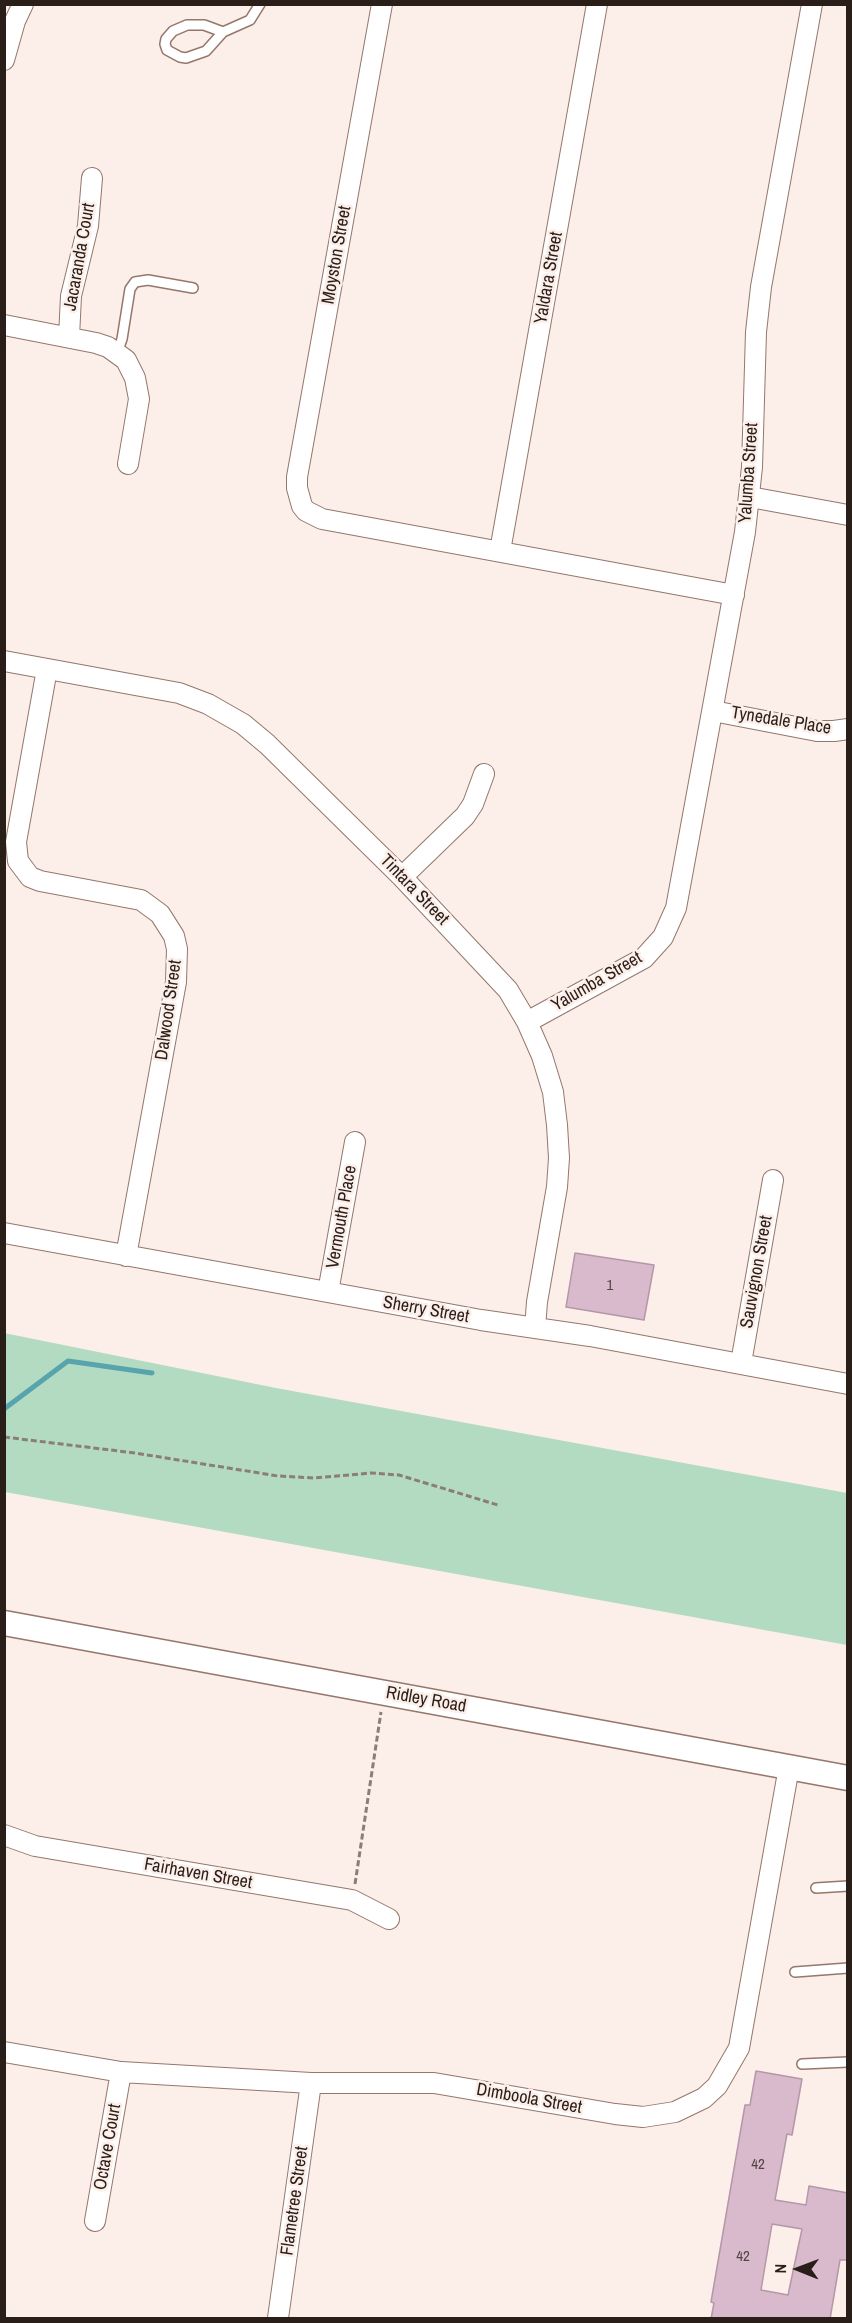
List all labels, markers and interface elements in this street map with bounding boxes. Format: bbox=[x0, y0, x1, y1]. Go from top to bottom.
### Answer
street label: Jacaranda Court bbox=[60, 201, 100, 313]
street label: Moyston Street bbox=[318, 204, 356, 306]
street label: Yaldara Street bbox=[530, 230, 568, 326]
street label: Yalumba Street bbox=[735, 422, 763, 524]
street label: Tynedale Place bbox=[729, 702, 833, 740]
street label: Tintara Street bbox=[375, 850, 453, 930]
street label: Yalumba Street bbox=[548, 947, 646, 1017]
street label: Dalwood Street bbox=[151, 959, 187, 1061]
street label: Vermouth Place bbox=[322, 1164, 362, 1270]
street label: Sauvignon Street bbox=[736, 1214, 778, 1330]
house number: 1 bbox=[607, 1277, 613, 1295]
street label: Sherry Street bbox=[381, 1292, 471, 1328]
street label: Ridley Road bbox=[384, 1682, 468, 1718]
street label: Fairhaven Street bbox=[142, 1854, 254, 1894]
street label: Dimboola Street bbox=[475, 2079, 583, 2119]
street label: Octave Court bbox=[90, 2102, 126, 2192]
street label: Flametree Street bbox=[277, 2145, 313, 2257]
house number: 42 bbox=[751, 2156, 765, 2174]
north arrow bbox=[768, 2239, 828, 2299]
house number: 42 bbox=[736, 2248, 750, 2266]
text: N bbox=[769, 2264, 791, 2274]

